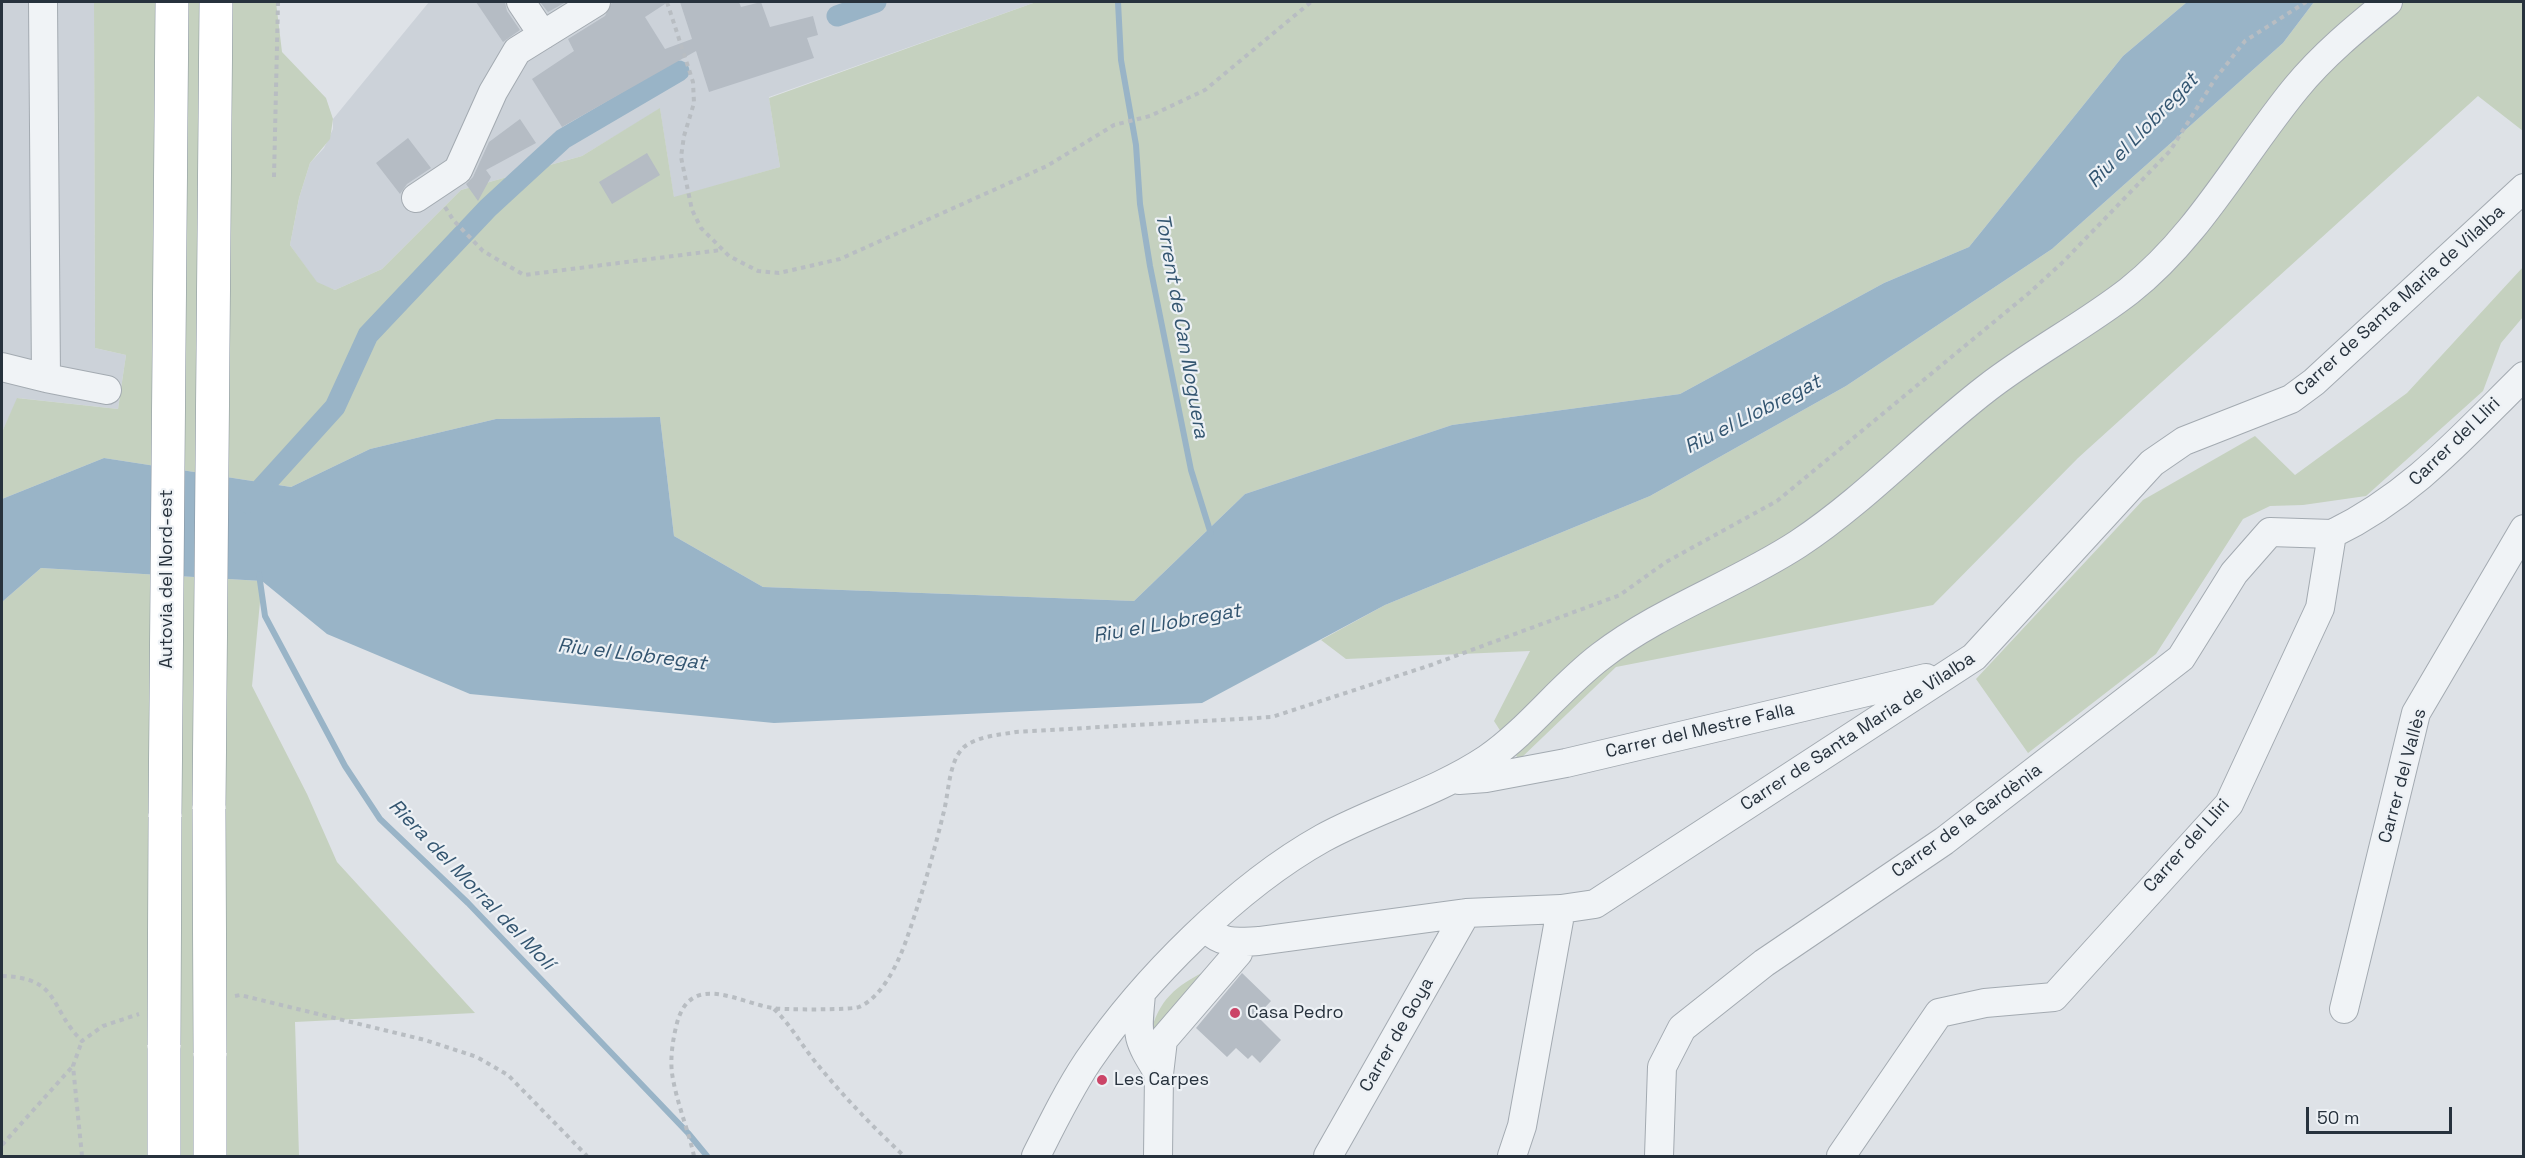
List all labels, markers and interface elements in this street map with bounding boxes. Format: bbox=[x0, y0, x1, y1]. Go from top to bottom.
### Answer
water label: Riu el Llobregat bbox=[2082, 69, 2204, 193]
street label: Carrer de Santa Maria de Vilalba bbox=[2291, 201, 2509, 401]
water label: Torrent de Can Noguera bbox=[1149, 212, 1213, 440]
water label: Riu el Llobregat bbox=[1681, 370, 1825, 460]
street label: Carrer del Lliri bbox=[2405, 393, 2505, 491]
street label: Autovia del Nord-est bbox=[156, 490, 178, 668]
water label: Riu el Llobregat bbox=[1091, 599, 1243, 649]
water label: Riu el Llobregat bbox=[556, 634, 708, 676]
street label: Carrer de Santa Maria de Vilalba bbox=[1737, 648, 1979, 816]
street label: Carrer del Mestre Falla bbox=[1603, 699, 1797, 763]
street label: Carrer del Vallès bbox=[2375, 706, 2431, 846]
street label: Carrer de la Gardènia bbox=[1888, 759, 2046, 883]
water label: Riera del Morral del Molí bbox=[383, 795, 559, 975]
street label: Carrer del Lliri bbox=[2139, 795, 2235, 897]
street label: Carrer de Goya bbox=[1356, 974, 1438, 1096]
place label: Casa Pedro bbox=[1247, 1002, 1344, 1024]
marker: Casa Pedro bbox=[1228, 1006, 1242, 1020]
place label: Les Carpes bbox=[1114, 1069, 1209, 1091]
marker: Les Carpes bbox=[1095, 1073, 1109, 1087]
scale bar bbox=[2309, 1095, 2454, 1133]
text: 50 m bbox=[2317, 1106, 2359, 1129]

